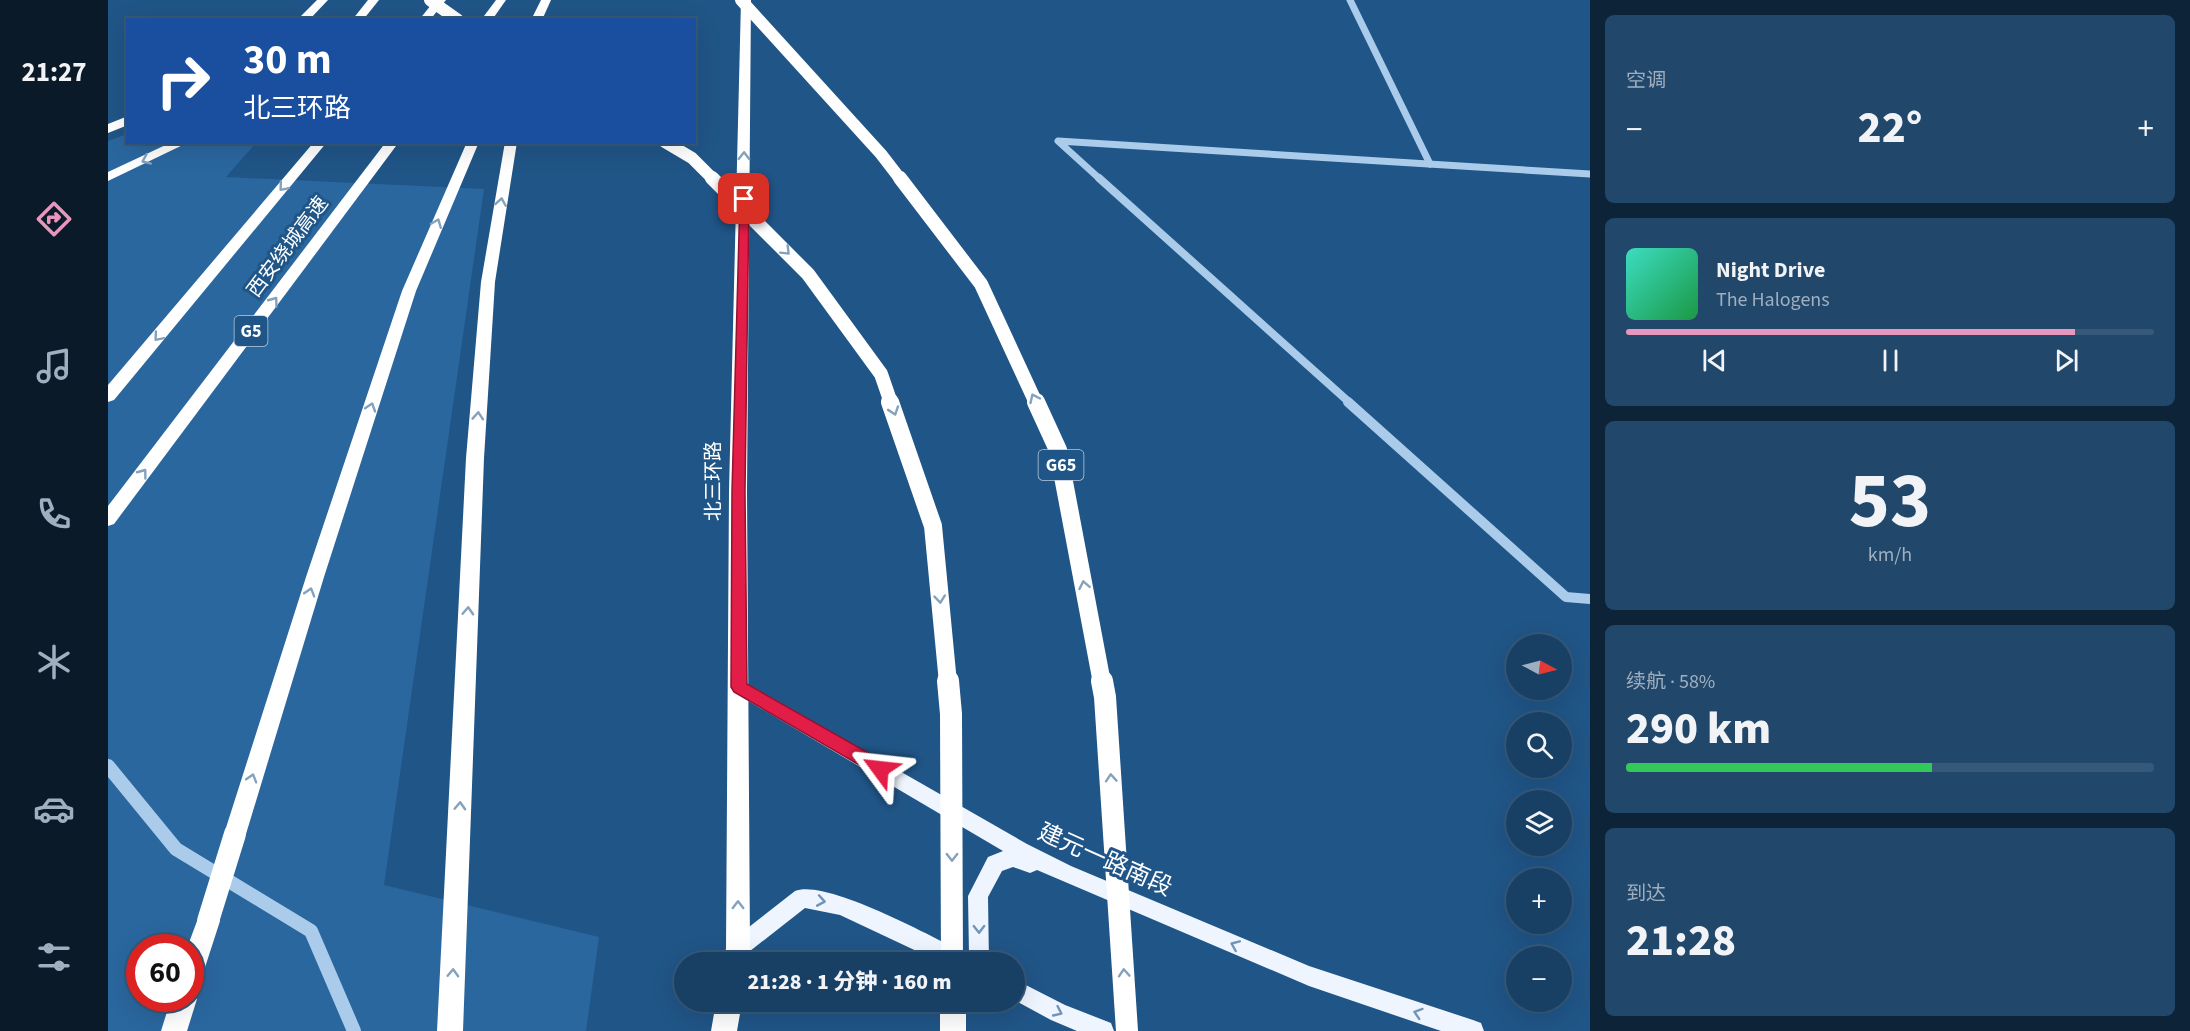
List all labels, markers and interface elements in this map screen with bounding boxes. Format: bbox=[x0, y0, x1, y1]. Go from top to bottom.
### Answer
text: 30 m bbox=[243, 30, 332, 90]
icon: right bbox=[144, 42, 222, 120]
text: 21:27 bbox=[21, 53, 87, 92]
text: 空调 bbox=[1626, 67, 1666, 95]
text: 北三环路 bbox=[243, 89, 351, 128]
text: 22° bbox=[1858, 96, 1922, 160]
text: − bbox=[1626, 106, 1642, 153]
text: + bbox=[2138, 106, 2154, 153]
one-way arrow bbox=[141, 152, 152, 164]
one-way arrow bbox=[738, 152, 750, 161]
pin bbox=[718, 173, 769, 224]
one-way arrow bbox=[279, 180, 290, 191]
icon: arrive bbox=[727, 182, 760, 215]
street label: 西安绕城高速 bbox=[241, 191, 335, 303]
one-way arrow bbox=[494, 197, 507, 207]
icon: directions bbox=[33, 198, 75, 240]
one-way arrow bbox=[430, 219, 442, 230]
one-way arrow bbox=[778, 244, 789, 255]
text: Night Drive bbox=[1716, 254, 1825, 286]
text: The Halogens bbox=[1716, 286, 1830, 314]
one-way arrow bbox=[266, 296, 277, 307]
road number: G5 bbox=[234, 316, 268, 346]
one-way arrow bbox=[154, 330, 165, 341]
icon: previous bbox=[1698, 344, 1731, 377]
icon: pause bbox=[1874, 344, 1907, 377]
icon: next bbox=[2050, 344, 2083, 377]
icon: music bbox=[33, 345, 75, 387]
one-way arrow bbox=[1029, 393, 1041, 404]
one-way arrow bbox=[364, 402, 376, 413]
one-way arrow bbox=[886, 405, 899, 416]
one-way arrow bbox=[471, 412, 484, 421]
street label: 北三环路 bbox=[700, 441, 728, 521]
text: 53 bbox=[1849, 446, 1931, 557]
road number: G65 bbox=[1038, 450, 1084, 480]
one-way arrow bbox=[136, 468, 147, 479]
icon: phone bbox=[33, 493, 75, 535]
text: km/h bbox=[1868, 541, 1912, 569]
one-way arrow bbox=[1078, 581, 1091, 591]
one-way arrow bbox=[303, 587, 315, 598]
one-way arrow bbox=[933, 595, 946, 604]
one-way arrow bbox=[462, 606, 475, 615]
north arrow bbox=[1506, 634, 1572, 700]
map controls bbox=[1506, 634, 1572, 1012]
icon: climate bbox=[33, 641, 75, 683]
text: 续航 · 58% bbox=[1626, 668, 1715, 696]
text: 290 km bbox=[1626, 697, 1771, 761]
button: search bbox=[1506, 712, 1572, 778]
position arrow bbox=[848, 737, 912, 801]
one-way arrow bbox=[245, 773, 257, 784]
one-way arrow bbox=[1104, 774, 1117, 783]
icon: car bbox=[33, 788, 75, 830]
button: layers bbox=[1506, 790, 1572, 856]
one-way arrow bbox=[453, 801, 466, 810]
street label: 建元一路南段 bbox=[1032, 815, 1178, 905]
one-way arrow bbox=[946, 852, 958, 861]
button: + bbox=[1506, 868, 1572, 934]
text: 到达 bbox=[1626, 880, 1666, 908]
one-way arrow bbox=[816, 894, 826, 907]
one-way arrow bbox=[732, 900, 744, 909]
text: 21:28 bbox=[1626, 909, 1736, 973]
one-way arrow bbox=[972, 925, 985, 934]
speed limit sign: 60 bbox=[126, 934, 204, 1012]
icon: filters bbox=[33, 936, 75, 978]
one-way arrow bbox=[1231, 940, 1242, 952]
button: − bbox=[1506, 946, 1572, 1012]
text: 21:28 · 1 分钟 · 160 m bbox=[748, 966, 951, 998]
one-way arrow bbox=[447, 968, 459, 977]
one-way arrow bbox=[1117, 968, 1130, 977]
one-way arrow bbox=[1051, 1004, 1062, 1016]
one-way arrow bbox=[1413, 1007, 1424, 1020]

